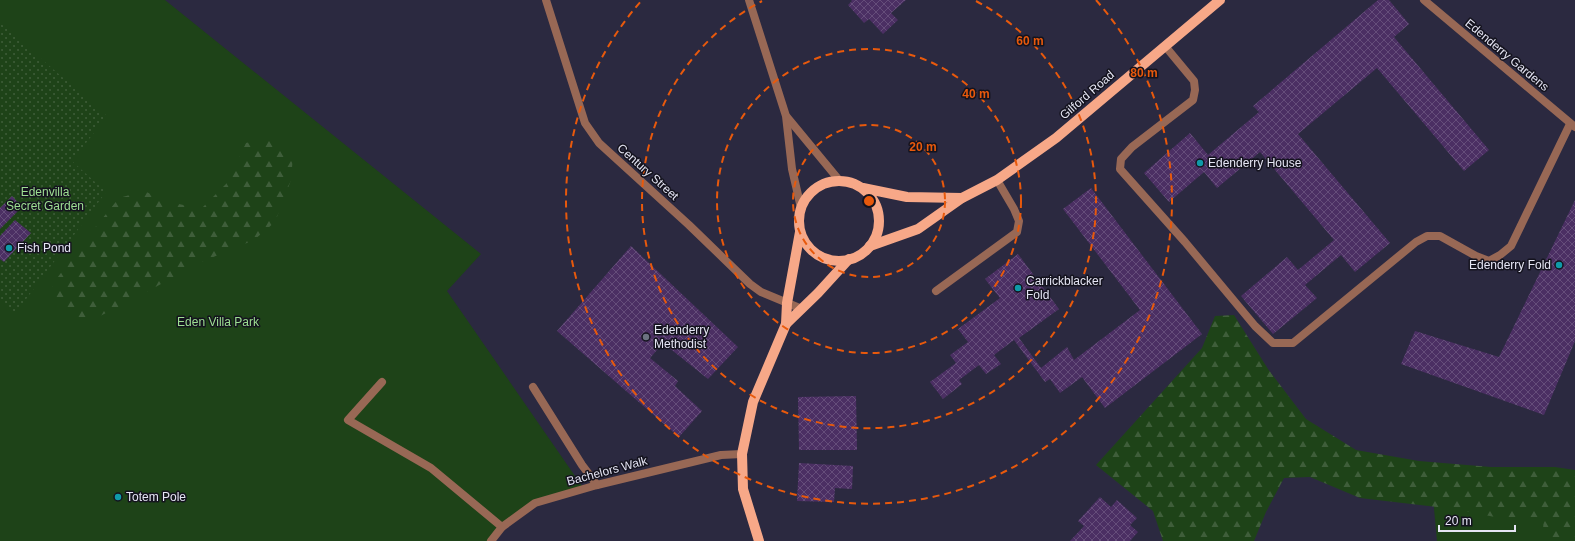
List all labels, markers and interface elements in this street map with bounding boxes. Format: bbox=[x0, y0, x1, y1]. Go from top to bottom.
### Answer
street label: Edenderry Gardens bbox=[1462, 16, 1552, 94]
text: 60 m bbox=[1016, 34, 1044, 48]
text: 80 m bbox=[1130, 66, 1158, 80]
street label: Gilford Road bbox=[1057, 68, 1117, 122]
text: 40 m bbox=[962, 87, 990, 101]
text: 20 m bbox=[909, 140, 937, 154]
street label: Century Street bbox=[615, 141, 682, 204]
place label: Edenderry House bbox=[1208, 156, 1302, 170]
marker: Edenderry House bbox=[1195, 158, 1205, 168]
park label: Edenvilla Secret Garden bbox=[6, 185, 84, 213]
centre of rings bbox=[862, 194, 876, 208]
place label: Fish Pond bbox=[17, 241, 71, 255]
marker: Fish Pond bbox=[4, 243, 14, 253]
place label: Edenderry Fold bbox=[1469, 258, 1551, 272]
marker: Edenderry Fold bbox=[1554, 260, 1564, 270]
place label: Carrickblacker Fold bbox=[1026, 274, 1103, 302]
marker: Carrickblacker Fold bbox=[1013, 283, 1023, 293]
park label: Eden Villa Park bbox=[177, 315, 260, 329]
place label: Edenderry Methodist bbox=[654, 323, 709, 351]
marker: Edenderry Methodist bbox=[641, 332, 651, 342]
street label: Bachelors Walk bbox=[565, 453, 650, 488]
place label: Totem Pole bbox=[126, 490, 186, 504]
marker: Totem Pole bbox=[113, 492, 123, 502]
scale bar bbox=[1439, 507, 1515, 533]
text: 20 m bbox=[1445, 514, 1472, 528]

